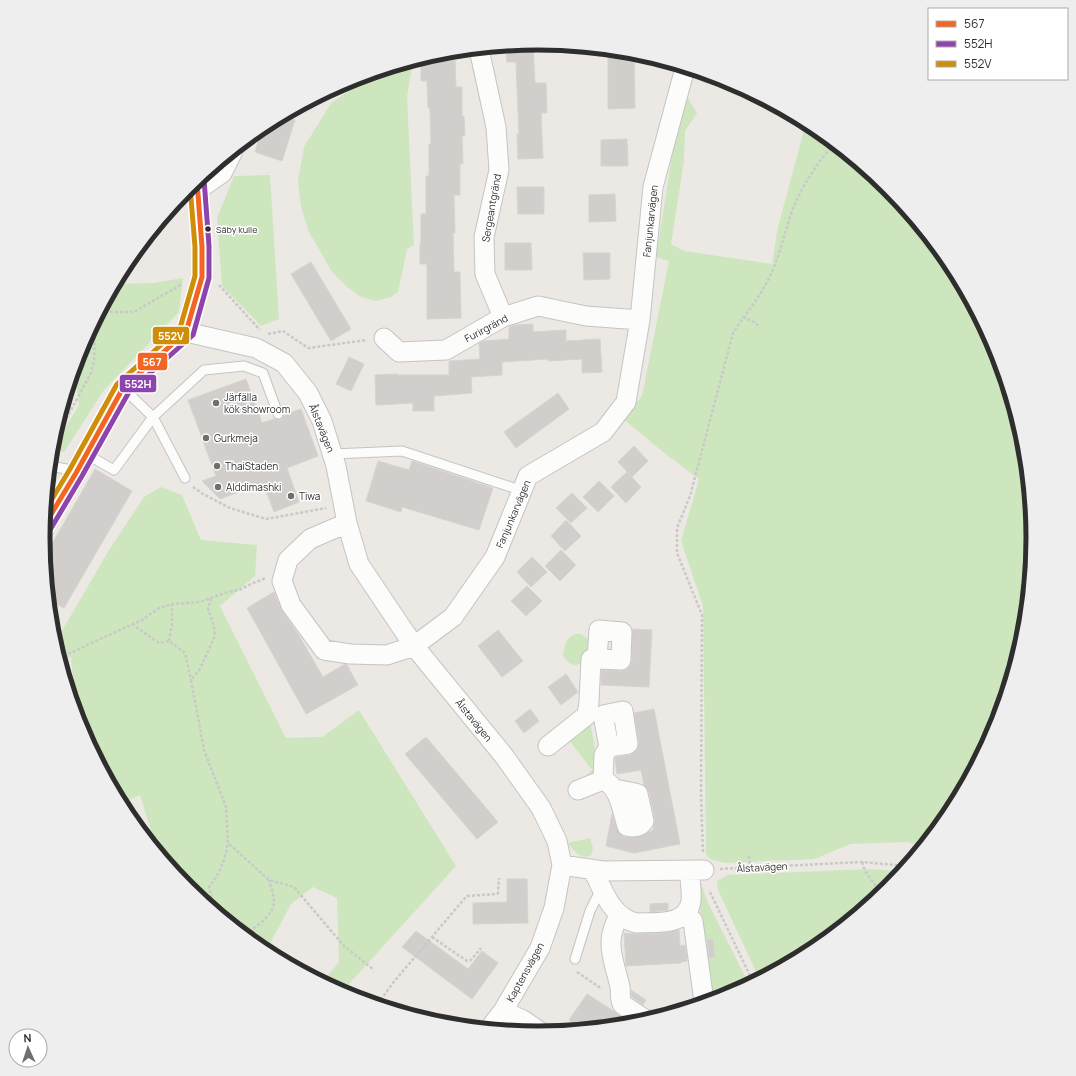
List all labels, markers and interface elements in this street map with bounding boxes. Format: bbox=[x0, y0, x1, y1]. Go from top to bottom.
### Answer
legend bbox=[928, 8, 1068, 80]
text: 567 bbox=[964, 15, 984, 32]
text: 552H bbox=[964, 35, 993, 52]
text: 552V bbox=[964, 55, 992, 72]
street label: Sergeantgränd bbox=[478, 173, 504, 243]
street label: Fanjunkarvägen bbox=[639, 184, 661, 258]
place label: Säby kulle bbox=[216, 223, 257, 236]
marker: Säby kulle bbox=[203, 224, 213, 234]
street label: Furirgränd bbox=[462, 311, 510, 345]
line badge: 552V bbox=[152, 326, 190, 345]
text: 552V bbox=[158, 328, 184, 343]
line badge: 567 bbox=[137, 352, 168, 371]
text: 567 bbox=[142, 354, 162, 369]
line badge: 552H bbox=[119, 374, 157, 393]
text: 552H bbox=[124, 376, 152, 391]
place label: Järfälla kök showroom bbox=[224, 390, 290, 416]
marker: Järfälla kök showroom bbox=[211, 398, 221, 408]
street label: Ålstavägen bbox=[306, 402, 338, 454]
place label: Gurkmeja bbox=[214, 431, 258, 445]
marker: Gurkmeja bbox=[201, 433, 211, 443]
place label: ThaiStaden bbox=[225, 459, 278, 473]
marker: ThaiStaden bbox=[212, 461, 222, 471]
street label: Fanjunkarvägen bbox=[492, 478, 534, 550]
place label: Alddimashki bbox=[226, 480, 281, 494]
marker: Alddimashki bbox=[213, 482, 223, 492]
place label: Tiwa bbox=[299, 489, 320, 503]
marker: Tiwa bbox=[286, 491, 296, 501]
street label: Ålstavägen bbox=[452, 696, 496, 744]
street label: Ålstavägen bbox=[736, 859, 788, 875]
street label: Kaptensvägen bbox=[503, 940, 547, 1004]
north arrow bbox=[8, 1028, 48, 1068]
text: N bbox=[23, 1030, 32, 1045]

